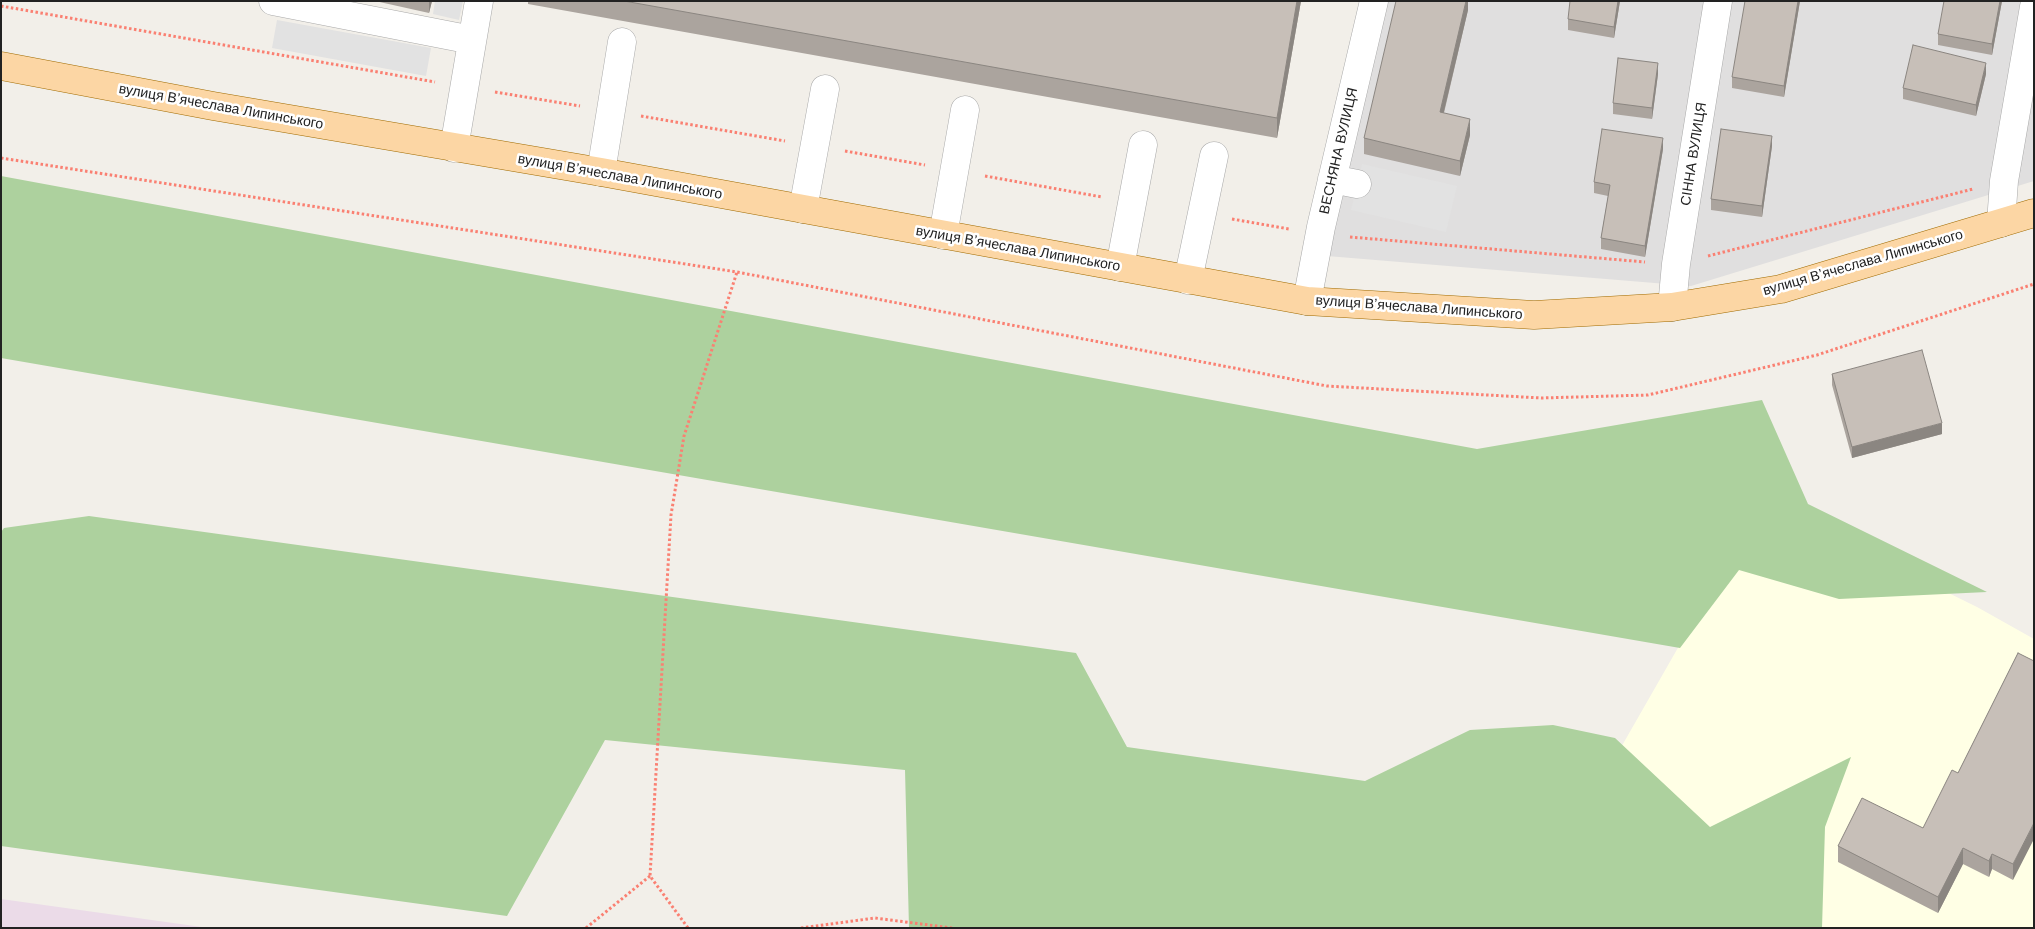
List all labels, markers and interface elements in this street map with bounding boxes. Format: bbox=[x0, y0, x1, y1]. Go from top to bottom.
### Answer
street label: вулиця Вʼячеслава Липинського bbox=[117, 81, 325, 133]
street label: ВЕСНЯНА ВУЛИЦЯ bbox=[1316, 86, 1362, 216]
street label: СІННА ВУЛИЦЯ bbox=[1678, 101, 1710, 207]
street label: вулиця Вʼячеслава Липинського bbox=[516, 151, 724, 203]
street label: вулиця Вʼячеслава Липинського bbox=[914, 223, 1122, 275]
street label: вулиця Вʼячеслава Липинського bbox=[1761, 226, 1965, 300]
street label: вулиця Вʼячеслава Липинського bbox=[1315, 292, 1523, 324]

